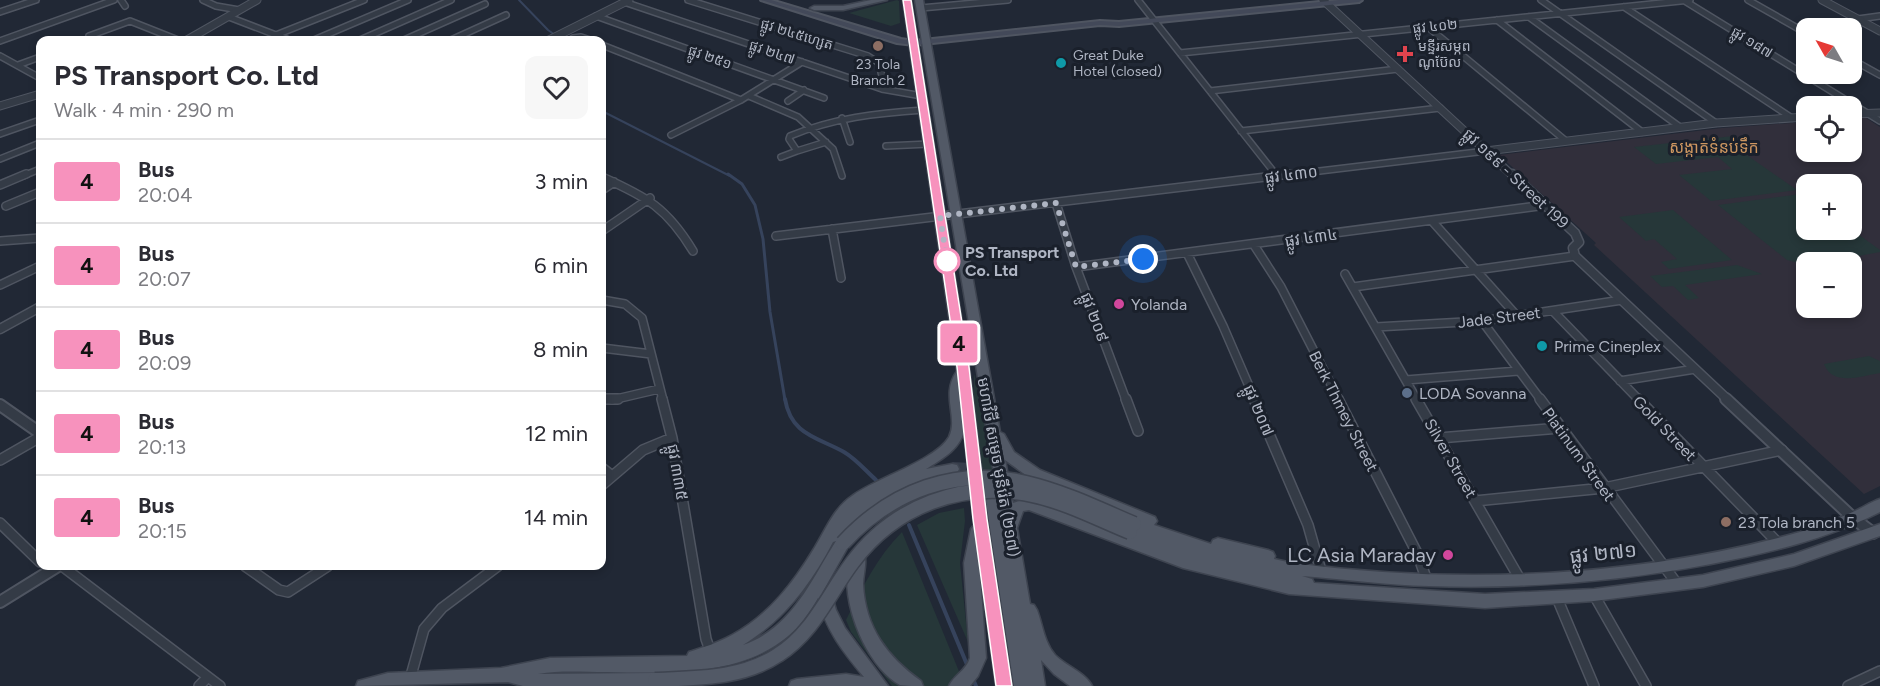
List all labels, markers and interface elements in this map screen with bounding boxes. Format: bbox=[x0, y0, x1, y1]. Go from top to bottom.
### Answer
street label: ផ្លូវ ២៤៥ហ្សេត bbox=[757, 15, 835, 57]
street label: ផ្លូវ ៤០២ bbox=[1412, 16, 1459, 40]
north arrow bbox=[1796, 18, 1862, 84]
map controls bbox=[1796, 18, 1862, 318]
street label: ផ្លូវ ១៨៧ bbox=[1726, 23, 1776, 64]
street label: ផ្លូវ ២៤៧ bbox=[746, 37, 797, 71]
place label: មន្ទីរសម្ភព ណូប៊ែល bbox=[1418, 38, 1471, 71]
marker: 23 Tola Branch 2 bbox=[871, 39, 885, 53]
street label: ផ្លូវ ២៥១ bbox=[685, 42, 734, 76]
marker: មន្ទីរសម្ភព ណូប៊ែល bbox=[1396, 45, 1414, 63]
place label: Great Duke Hotel (closed) bbox=[1073, 47, 1162, 80]
button: heart bbox=[525, 56, 588, 119]
place label: 23 Tola Branch 2 bbox=[851, 56, 905, 89]
marker: Great Duke Hotel (closed) bbox=[1054, 56, 1068, 70]
text: PS Transport Co. Ltd bbox=[54, 58, 319, 92]
button: locate bbox=[1796, 96, 1862, 162]
text: Walk · 4 min · 290 m bbox=[54, 98, 234, 122]
street label: ផ្លូវ ១៩៩ - Street 199 bbox=[1456, 124, 1573, 236]
district label: សង្កាត់ទំនប់ទឹក bbox=[1669, 137, 1759, 157]
text: Bus bbox=[138, 156, 174, 183]
street label: ផ្លូវ ៤៣០ bbox=[1263, 162, 1319, 192]
text: 3 min bbox=[534, 168, 588, 195]
text: 4 bbox=[80, 169, 94, 194]
button: + bbox=[1796, 174, 1862, 240]
text: 20:04 bbox=[138, 183, 192, 207]
street label: ផ្លូវ ៤៣៤ bbox=[1283, 224, 1340, 255]
text: Bus bbox=[138, 240, 174, 267]
place label: PS Transport Co. Ltd bbox=[965, 243, 1059, 280]
your location bbox=[1128, 244, 1158, 274]
marker: PS Transport Co. Ltd bbox=[934, 248, 960, 274]
text: 6 min bbox=[534, 252, 588, 279]
button: − bbox=[1796, 252, 1862, 318]
text: 4 bbox=[80, 253, 94, 278]
text: 20:07 bbox=[138, 267, 191, 291]
street label: ផ្លូវ ២០៩ bbox=[1072, 290, 1113, 346]
place label: Yolanda bbox=[1131, 295, 1187, 314]
marker: Yolanda bbox=[1112, 297, 1126, 311]
street label: Jade Street bbox=[1457, 303, 1542, 332]
text: Bus bbox=[138, 324, 174, 351]
line badge: 4 bbox=[940, 324, 978, 362]
text: 4 bbox=[952, 331, 966, 356]
text: 8 min bbox=[533, 336, 588, 363]
text: 4 bbox=[80, 337, 94, 362]
place label: Prime Cineplex bbox=[1554, 337, 1661, 356]
marker: Prime Cineplex bbox=[1535, 339, 1549, 353]
street label: Berk Thmey Street bbox=[1305, 348, 1382, 475]
text: 20:09 bbox=[138, 351, 191, 375]
street label: មហាវិថី សម្តេច មុនីរ៉េត (២១៧) bbox=[972, 376, 1025, 559]
street label: ផ្លូវ ២០៧ bbox=[1235, 382, 1278, 441]
place label: LODA Sovanna bbox=[1419, 384, 1526, 403]
marker: LODA Sovanna bbox=[1400, 386, 1414, 400]
street label: Gold Street bbox=[1629, 392, 1700, 465]
street label: Platinum Street bbox=[1538, 404, 1619, 505]
text: Bus bbox=[138, 408, 174, 435]
street label: Silver Street bbox=[1420, 415, 1481, 501]
text: 12 min bbox=[525, 420, 588, 447]
text: 4 bbox=[80, 421, 94, 446]
text: 20:13 bbox=[138, 435, 186, 459]
street label: ផ្លូវ ៣៣៥ bbox=[659, 442, 692, 503]
text: Bus bbox=[138, 492, 174, 519]
text: 14 min bbox=[524, 504, 588, 531]
text: 4 bbox=[80, 505, 94, 530]
place label: 23 Tola branch 5 bbox=[1738, 513, 1855, 532]
marker: 23 Tola branch 5 bbox=[1719, 515, 1733, 529]
text: 20:15 bbox=[138, 519, 187, 543]
street label: ផ្លូវ ២៧១ bbox=[1568, 538, 1639, 575]
place label: LC Asia Maraday bbox=[1287, 543, 1436, 567]
marker: LC Asia Maraday bbox=[1441, 548, 1455, 562]

